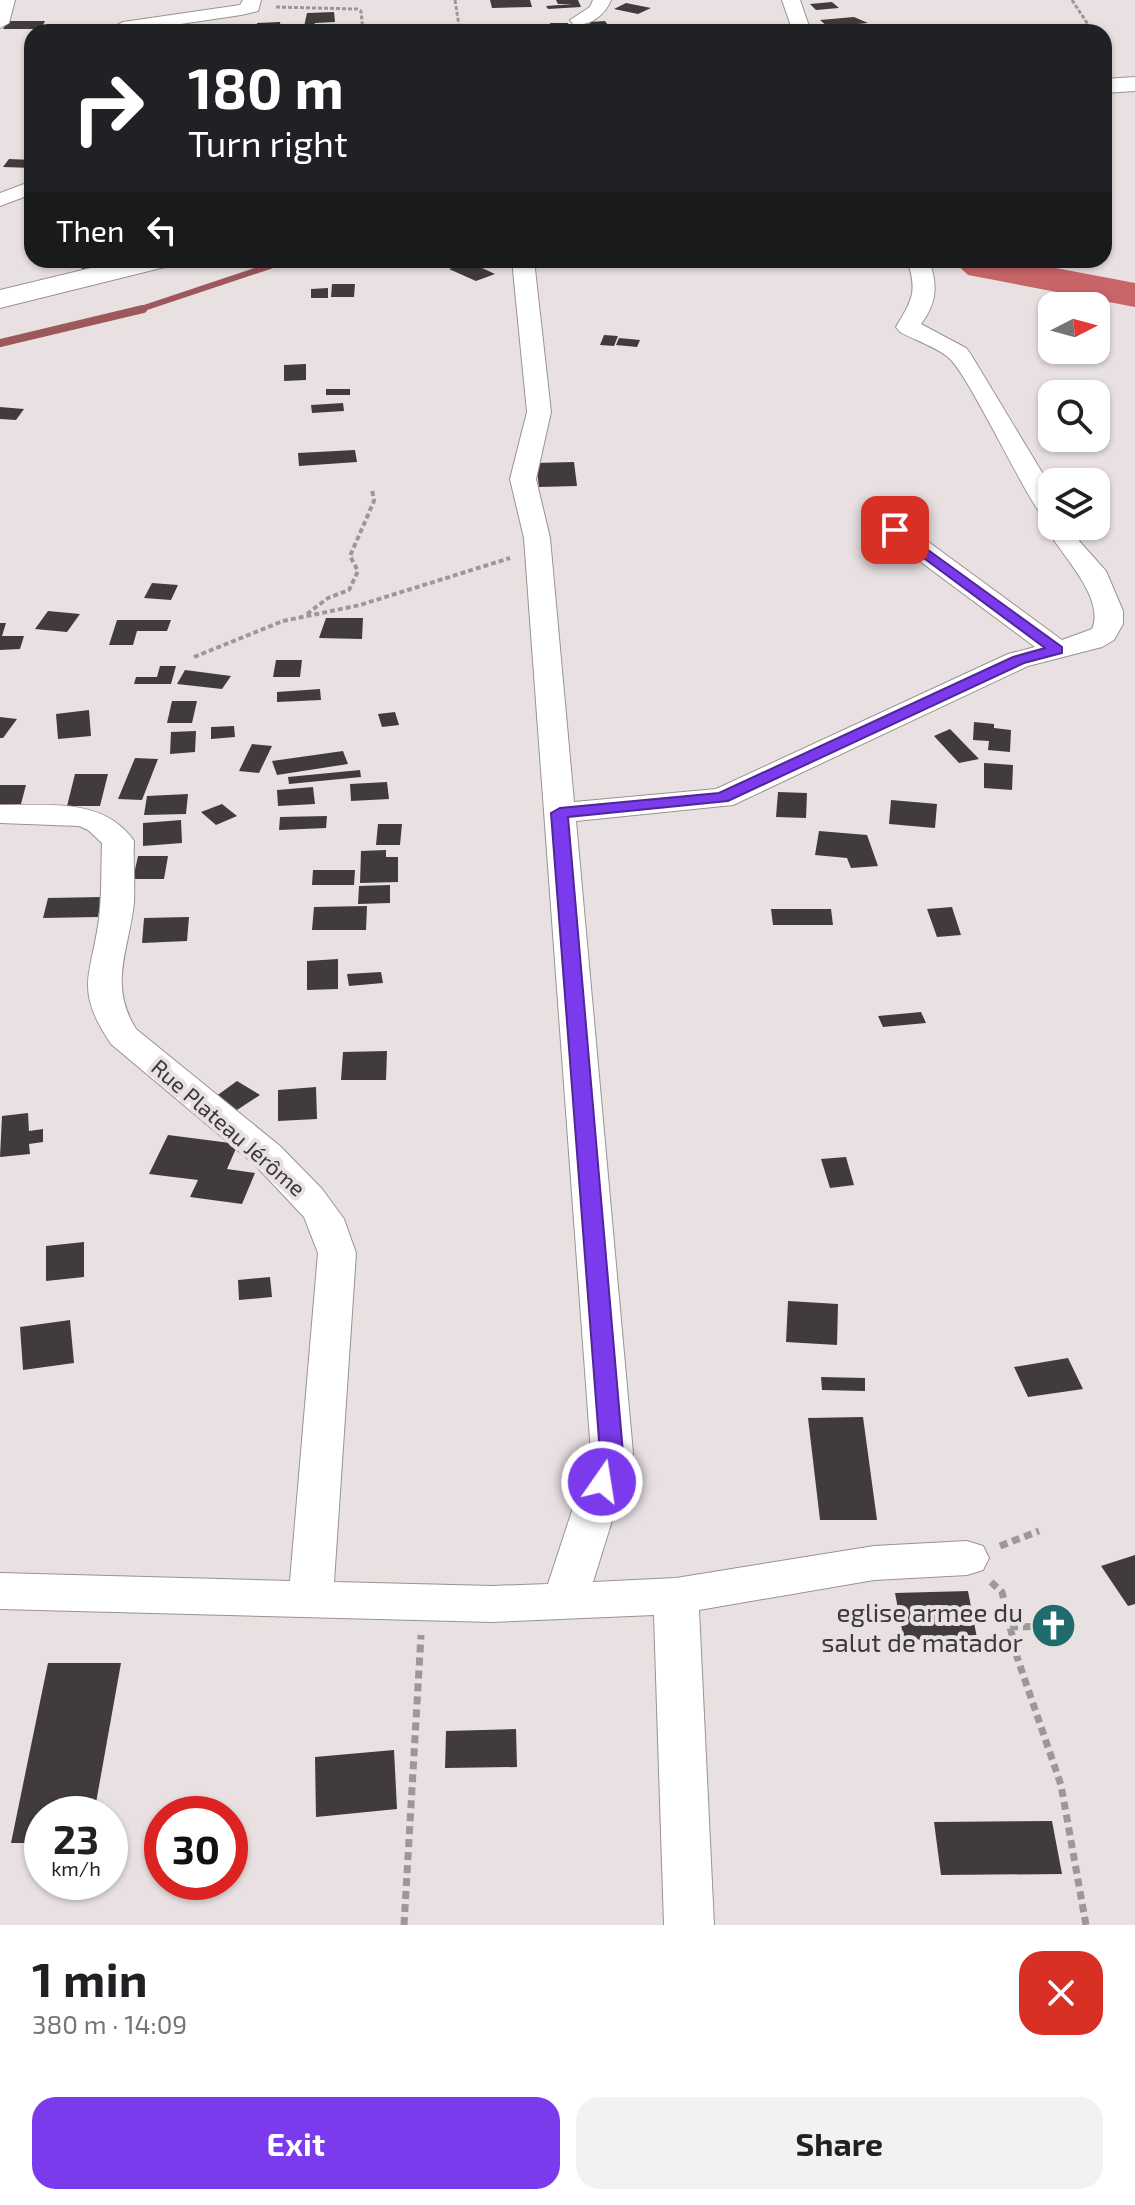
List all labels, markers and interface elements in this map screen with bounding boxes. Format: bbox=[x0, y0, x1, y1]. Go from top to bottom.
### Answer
text: 180 m bbox=[188, 53, 344, 120]
icon: right bbox=[56, 56, 160, 160]
text: Turn right bbox=[188, 121, 348, 164]
icon: left bbox=[140, 208, 184, 252]
text: Then bbox=[56, 212, 124, 248]
north arrow bbox=[1038, 292, 1110, 364]
map controls bbox=[1038, 292, 1110, 540]
button: search bbox=[1038, 380, 1110, 452]
button: layers bbox=[1038, 468, 1110, 540]
pin bbox=[861, 496, 929, 564]
icon: arrive bbox=[873, 508, 917, 552]
street label: Rue Plateau Jérôme bbox=[147, 1053, 311, 1201]
position arrow bbox=[560, 1440, 644, 1524]
place label: eglise armee du salut de matador bbox=[821, 1596, 1023, 1657]
church icon: eglise armee du salut de matador bbox=[1030, 1602, 1078, 1650]
speed limit sign: 30 bbox=[144, 1796, 248, 1900]
text: 23 bbox=[53, 1814, 99, 1862]
text: km/h bbox=[51, 1856, 101, 1880]
text: 1 min bbox=[32, 1949, 148, 2007]
button: close bbox=[1019, 1951, 1103, 2035]
text: 380 m · 14:09 bbox=[32, 2008, 187, 2039]
button: Exit bbox=[32, 2097, 560, 2189]
button: Share bbox=[576, 2097, 1103, 2189]

